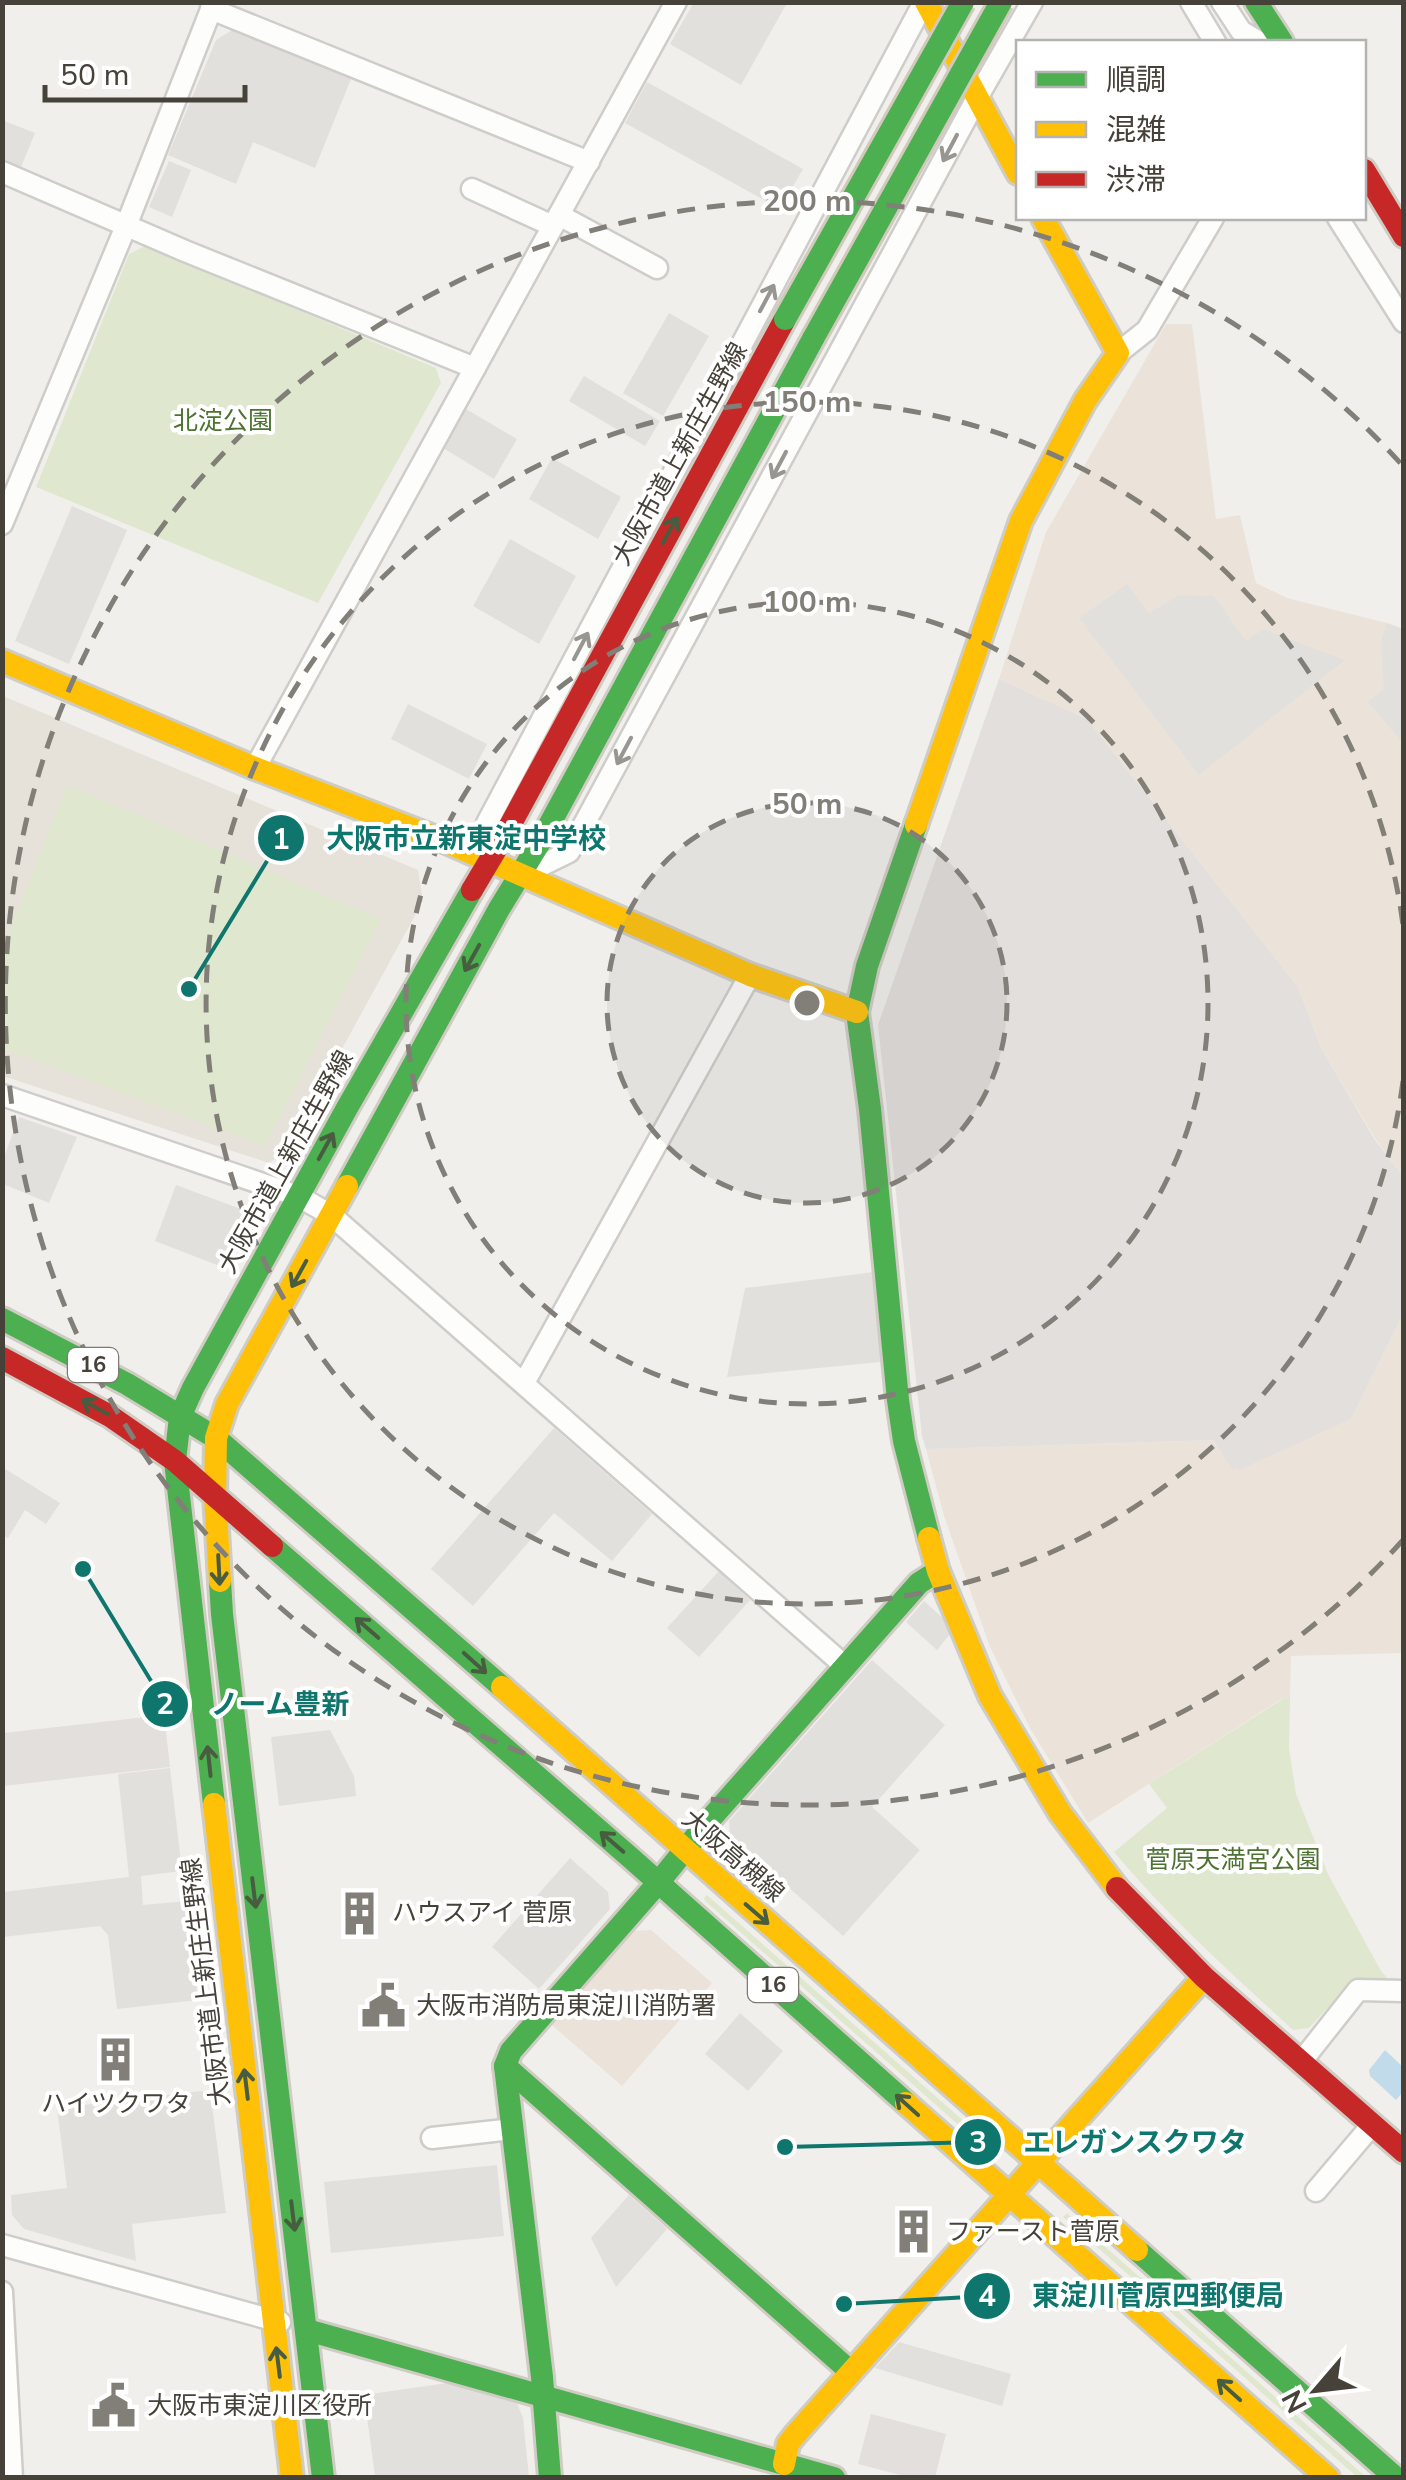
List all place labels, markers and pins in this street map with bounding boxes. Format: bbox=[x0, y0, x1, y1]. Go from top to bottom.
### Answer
callout: 大阪市立新東淀中学校 bbox=[256, 809, 626, 867]
centre of rings bbox=[789, 985, 825, 1021]
callout: ノーム豊新 bbox=[140, 1675, 370, 1733]
building icon: ハウスアイ 菅原 bbox=[335, 1889, 383, 1937]
place label: ハウスアイ 菅原 bbox=[392, 1896, 572, 1930]
public building icon: 大阪市消防局東淀川消防署 bbox=[359, 1982, 407, 2030]
place label: 大阪市消防局東淀川消防署 bbox=[416, 1989, 716, 2023]
building icon: ハイツクワタ bbox=[92, 2036, 140, 2084]
place label: ハイツクワタ bbox=[41, 2087, 191, 2121]
callout: エレガンスクワタ bbox=[953, 2113, 1267, 2171]
building icon: ファースト菅原 bbox=[889, 2208, 937, 2256]
place label: ファースト菅原 bbox=[946, 2215, 1120, 2249]
callout: 東淀川菅原四郵便局 bbox=[962, 2267, 1304, 2325]
public building icon: 大阪市東淀川区役所 bbox=[90, 2382, 138, 2430]
place label: 大阪市東淀川区役所 bbox=[147, 2389, 372, 2423]

